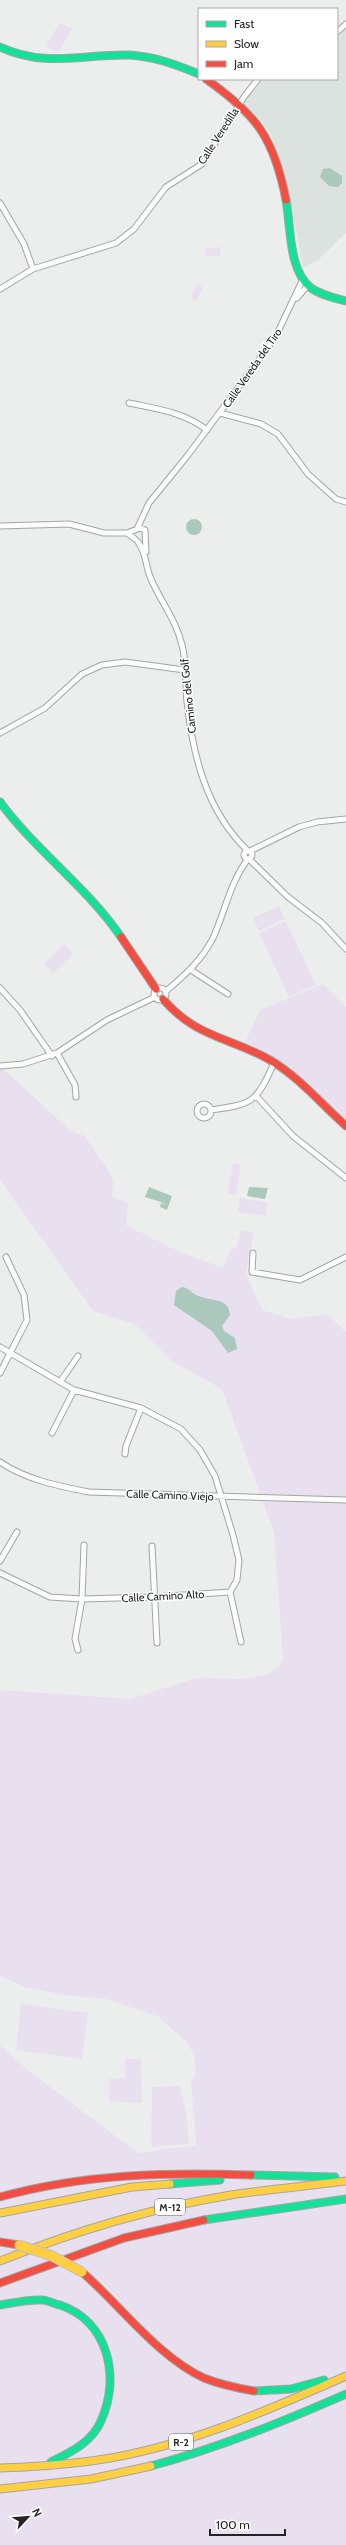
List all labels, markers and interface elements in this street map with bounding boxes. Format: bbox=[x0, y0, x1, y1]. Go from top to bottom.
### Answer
legend bbox=[198, 8, 338, 80]
text: Fast bbox=[234, 16, 254, 31]
text: Slow bbox=[234, 36, 259, 51]
text: Jam bbox=[233, 56, 253, 71]
street label: Calle Veredilla bbox=[194, 104, 242, 167]
street label: Calle Vereda del Tiro bbox=[219, 325, 285, 411]
street label: Camino del Golf bbox=[177, 658, 199, 734]
street label: Calle Camino Viejo bbox=[126, 1486, 214, 1504]
street label: Calle Camino Alto bbox=[121, 1587, 205, 1605]
road number: M-12 bbox=[155, 2199, 185, 2215]
road number: R-2 bbox=[169, 2434, 193, 2450]
north arrow bbox=[8, 2497, 48, 2537]
text: N bbox=[29, 2506, 45, 2519]
scale bar bbox=[210, 2511, 285, 2537]
text: 100 m bbox=[216, 2517, 250, 2532]

